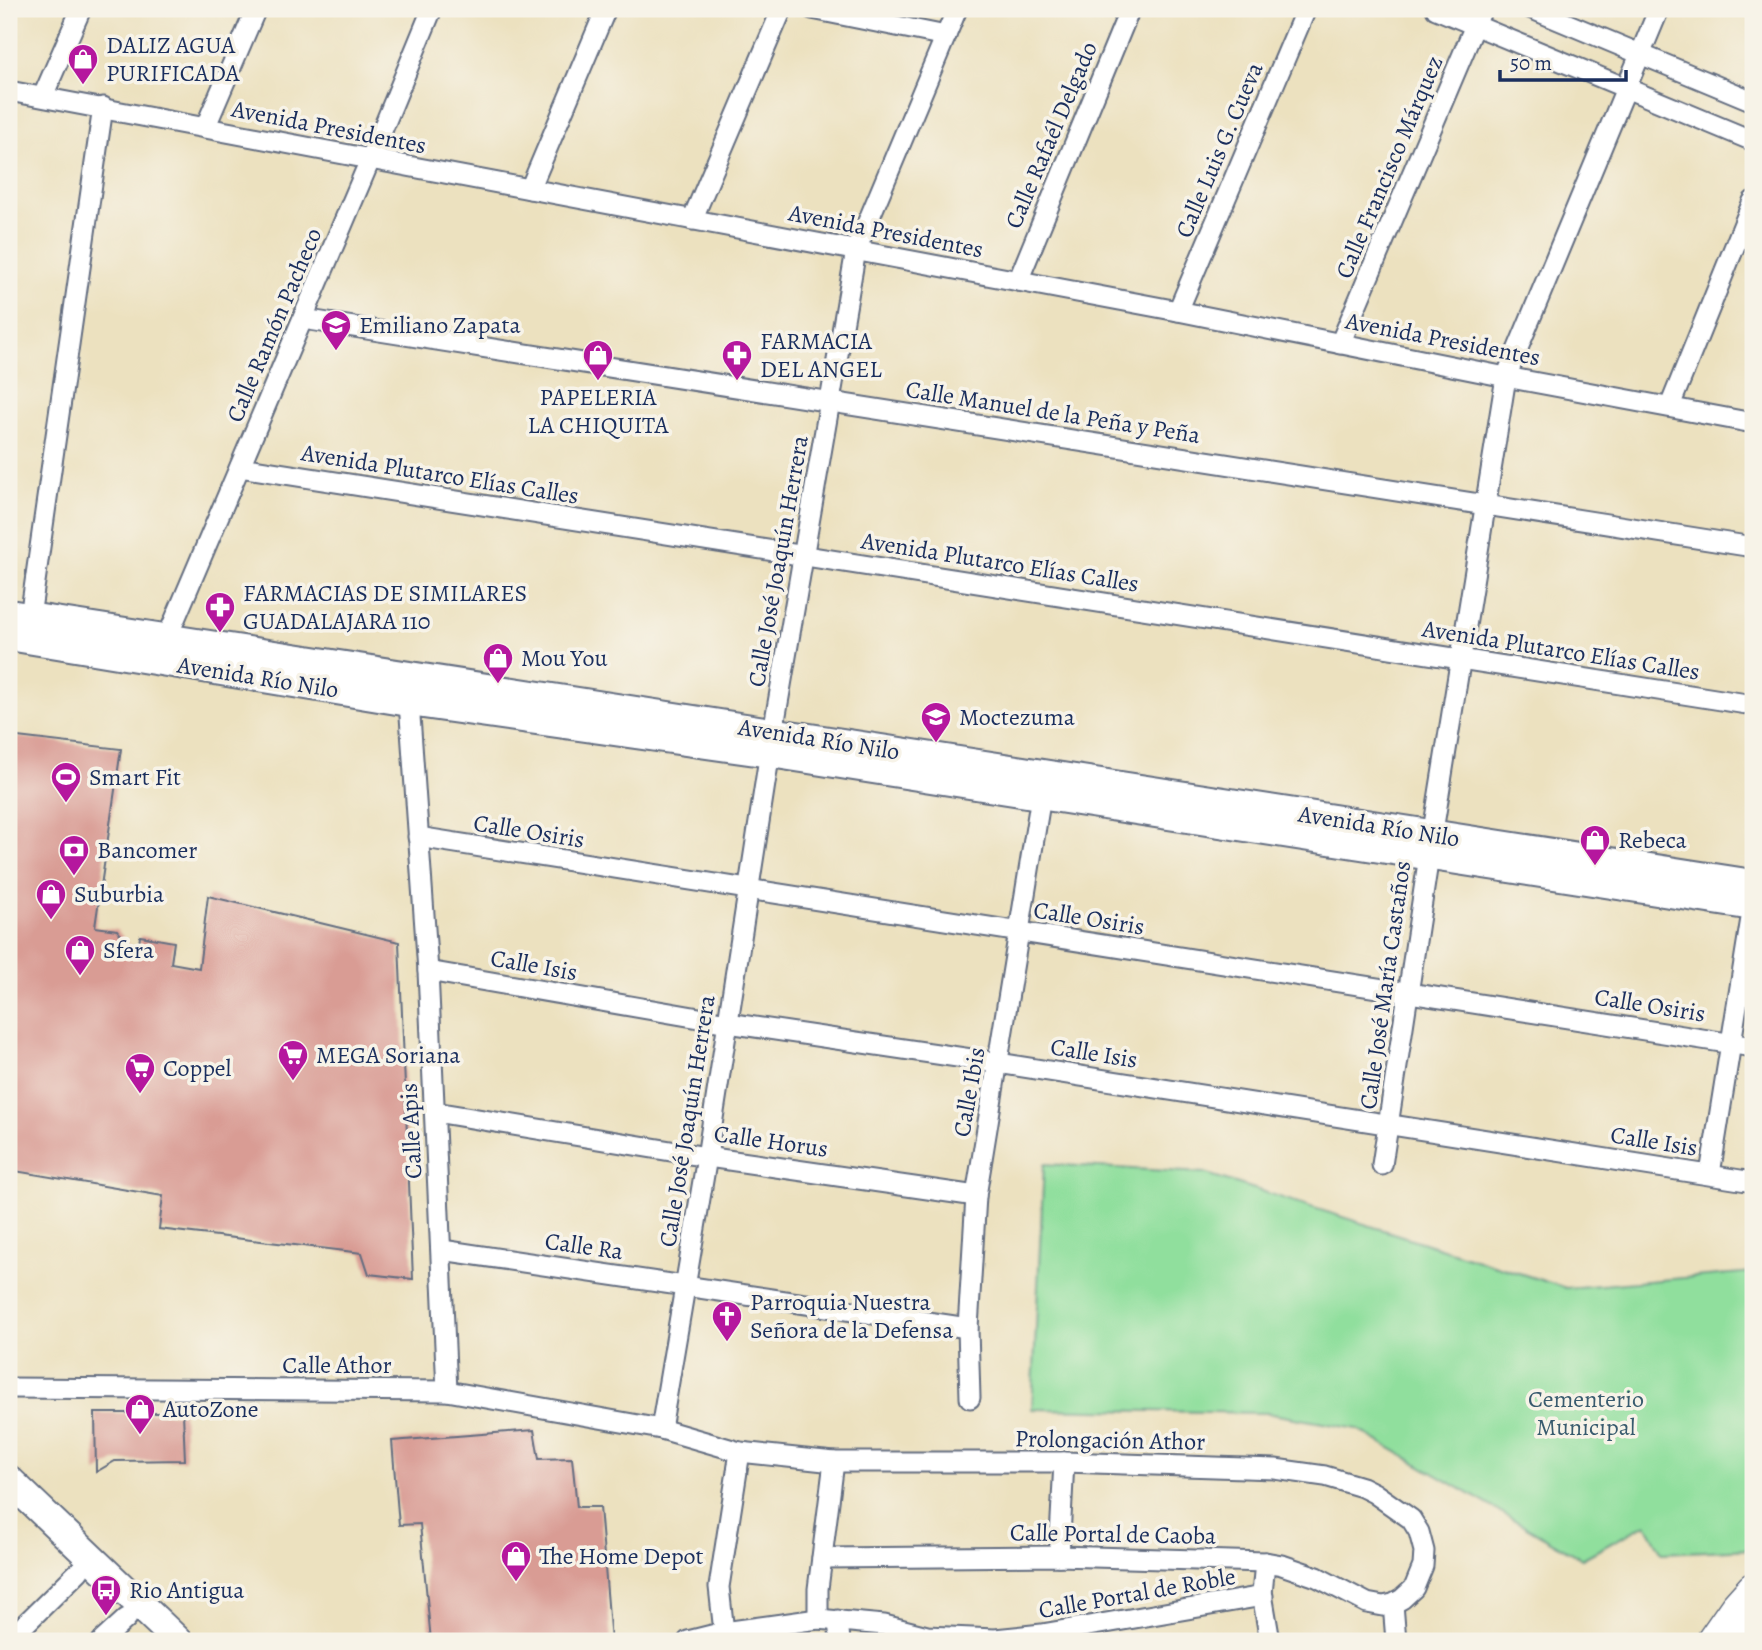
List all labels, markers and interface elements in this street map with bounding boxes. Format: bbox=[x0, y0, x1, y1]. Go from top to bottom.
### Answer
place label: DALIZ AGUA PURIFICADA bbox=[106, 29, 241, 89]
street label: Calle Rafaél Delgado bbox=[997, 37, 1105, 233]
scale bar bbox=[1500, 38, 1626, 82]
shop icon: DALIZ AGUA PURIFICADA bbox=[66, 42, 100, 86]
text: 50 m bbox=[1510, 49, 1552, 77]
street label: Calle Francisco Márquez bbox=[1328, 51, 1450, 283]
street label: Calle Luis G. Cueva bbox=[1168, 57, 1271, 243]
street label: Avenida Presidentes bbox=[228, 92, 429, 162]
street label: Avenida Presidentes bbox=[785, 196, 986, 266]
street label: Calle Ramón Pacheco bbox=[219, 223, 329, 427]
street label: Avenida Presidentes bbox=[1342, 304, 1543, 374]
school or university icon: Emiliano Zapata bbox=[319, 308, 353, 352]
place label: Emiliano Zapata bbox=[359, 309, 521, 341]
place label: FARMACIA DEL ANGEL bbox=[760, 325, 882, 385]
shop icon: PAPELERIA LA CHIQUITA bbox=[581, 338, 615, 382]
pharmacy icon: FARMACIA DEL ANGEL bbox=[720, 338, 754, 382]
street label: Calle Manuel de la Peña y Peña bbox=[903, 373, 1203, 451]
place label: PAPELERIA LA CHIQUITA bbox=[527, 381, 670, 441]
street label: Calle José Joaquín Herrera bbox=[740, 432, 816, 689]
street label: Avenida Plutarco Elías Calles bbox=[298, 436, 581, 512]
street label: Avenida Plutarco Elías Calles bbox=[858, 524, 1141, 600]
place label: FARMACIAS DE SIMILARES GUADALAJARA 110 bbox=[243, 577, 527, 637]
pharmacy icon: FARMACIAS DE SIMILARES GUADALAJARA 110 bbox=[203, 590, 237, 634]
street label: Avenida Plutarco Elías Calles bbox=[1419, 612, 1702, 688]
shop icon: Mou You bbox=[481, 641, 515, 685]
place label: Mou You bbox=[521, 642, 607, 674]
street label: Avenida Río Nilo bbox=[174, 648, 341, 706]
school or university icon: Moctezuma bbox=[919, 700, 953, 744]
place label: Moctezuma bbox=[959, 701, 1076, 733]
street label: Avenida Río Nilo bbox=[735, 710, 902, 768]
sports icon: Smart Fit bbox=[49, 760, 83, 804]
place label: Smart Fit bbox=[89, 761, 181, 793]
street label: Avenida Río Nilo bbox=[1295, 797, 1462, 855]
street label: Calle Osiris bbox=[471, 806, 587, 856]
shop icon: Rebeca bbox=[1578, 823, 1612, 867]
place label: Rebeca bbox=[1618, 824, 1688, 856]
bank icon: Bancomer bbox=[57, 833, 91, 877]
place label: Bancomer bbox=[97, 834, 197, 866]
street label: Calle José María Castaños bbox=[1352, 859, 1418, 1111]
shop icon: Suburbia bbox=[34, 877, 68, 921]
place label: Suburbia bbox=[74, 878, 165, 910]
street label: Calle Osiris bbox=[1031, 893, 1147, 943]
shop icon: Sfera bbox=[63, 933, 97, 977]
place label: Sfera bbox=[103, 934, 155, 966]
street label: Calle Isis bbox=[488, 942, 580, 988]
street label: Calle Osiris bbox=[1592, 980, 1708, 1030]
street label: Calle José Joaquín Herrera bbox=[651, 992, 723, 1249]
street label: Calle Isis bbox=[1048, 1030, 1140, 1076]
supermarket icon: MEGA Soriana bbox=[276, 1038, 310, 1082]
place label: MEGA Soriana bbox=[316, 1039, 461, 1071]
street label: Calle Ibis bbox=[945, 1045, 993, 1139]
supermarket icon: Coppel bbox=[123, 1051, 157, 1095]
place label: Coppel bbox=[163, 1052, 232, 1084]
street label: Calle Apis bbox=[393, 1082, 429, 1180]
street label: Calle Horus bbox=[712, 1117, 830, 1165]
street label: Calle Isis bbox=[1608, 1118, 1700, 1164]
street label: Calle Ra bbox=[543, 1225, 626, 1267]
place label: Parroquia Nuestra Señora de la Defensa bbox=[750, 1286, 954, 1346]
church icon: Parroquia Nuestra Señora de la Defensa bbox=[710, 1299, 744, 1343]
street label: Calle Athor bbox=[282, 1349, 392, 1381]
park label: Cementerio Municipal bbox=[1528, 1383, 1644, 1443]
shop icon: AutoZone bbox=[123, 1392, 157, 1436]
place label: AutoZone bbox=[162, 1393, 258, 1425]
street label: Prolongación Athor bbox=[1015, 1422, 1205, 1458]
street label: Calle Portal de Caoba bbox=[1010, 1516, 1217, 1552]
shop icon: The Home Depot bbox=[499, 1539, 533, 1583]
place label: The Home Depot bbox=[539, 1540, 704, 1572]
street label: Calle Portal de Roble bbox=[1036, 1560, 1238, 1626]
bus stop icon: Rio Antigua bbox=[89, 1573, 123, 1617]
place label: Rio Antigua bbox=[129, 1574, 245, 1606]

